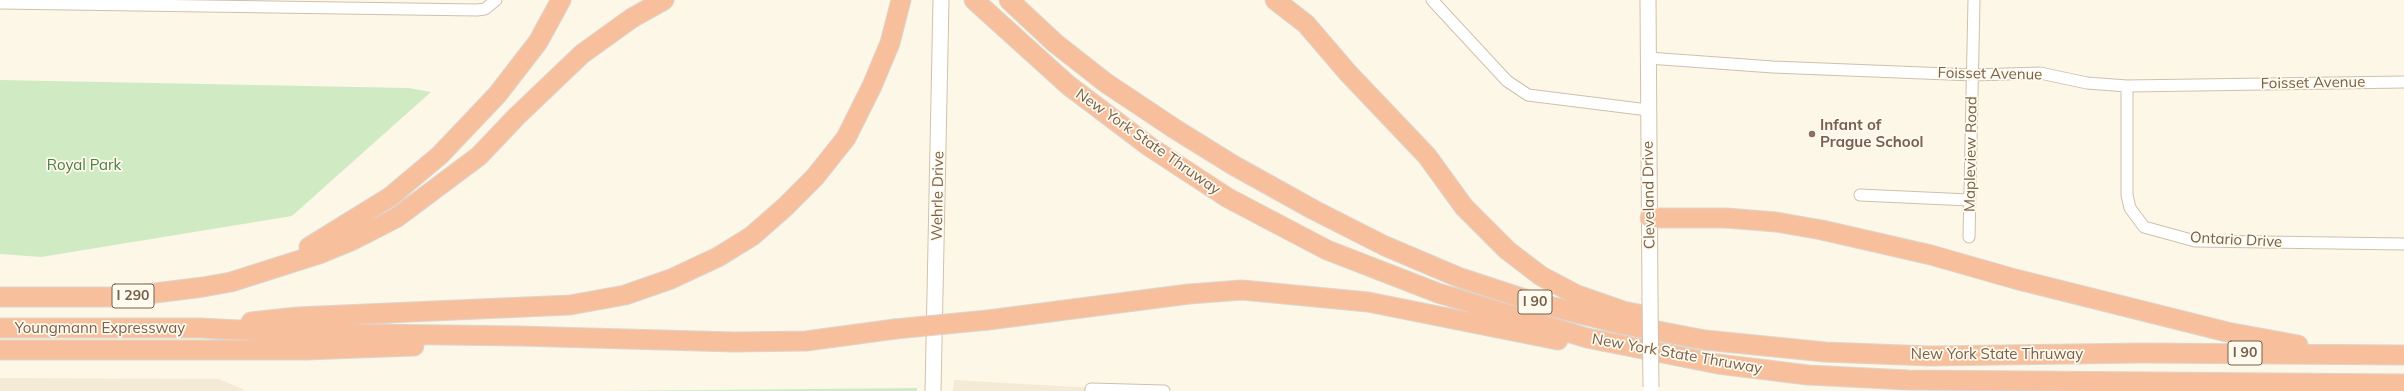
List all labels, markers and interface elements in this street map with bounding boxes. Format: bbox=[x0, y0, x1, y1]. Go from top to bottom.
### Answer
street label: Foisset Avenue bbox=[1937, 64, 2043, 84]
street label: Foisset Avenue bbox=[2260, 73, 2366, 93]
street label: New York State Thruway bbox=[1072, 85, 1224, 199]
street label: Mapleview Road bbox=[1961, 96, 1981, 212]
place label: Infant of Prague School bbox=[1820, 116, 1924, 151]
marker: Infant of Prague School bbox=[1807, 129, 1817, 139]
street label: Cleveland Drive bbox=[1639, 141, 1659, 249]
street label: Wehrle Drive bbox=[928, 151, 948, 241]
park label: Royal Park bbox=[47, 156, 121, 174]
street label: Ontario Drive bbox=[2189, 229, 2283, 251]
road number: I 290 bbox=[112, 284, 154, 308]
road number: I 90 bbox=[1518, 290, 1552, 314]
street label: Youngmann Expressway bbox=[15, 319, 185, 337]
street label: New York State Thruway bbox=[1591, 330, 1763, 378]
road number: I 90 bbox=[2228, 341, 2262, 365]
street label: New York State Thruway bbox=[1911, 345, 2083, 363]

